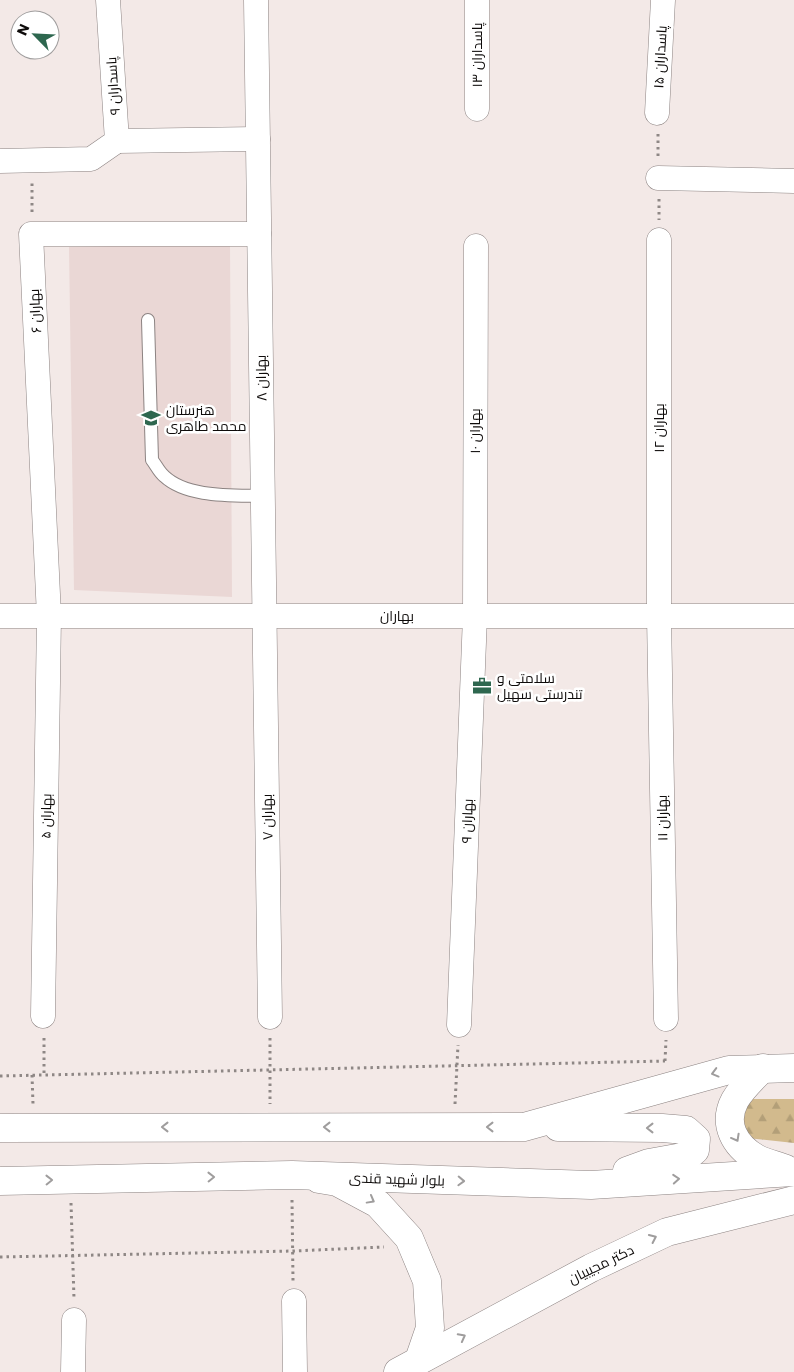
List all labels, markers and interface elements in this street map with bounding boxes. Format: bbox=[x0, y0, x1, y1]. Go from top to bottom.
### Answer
north arrow bbox=[10, 10, 60, 60]
text: N bbox=[12, 21, 34, 39]
street label: پاسداران ۱۳ bbox=[467, 22, 487, 88]
street label: پاسداران ۱۵ bbox=[648, 25, 672, 89]
street label: پاسداران ۹ bbox=[101, 56, 125, 116]
street label: بهاران ۶ bbox=[24, 288, 46, 334]
street label: بهاران ۸ bbox=[251, 355, 271, 401]
place label: هنرستان محمد طاهری bbox=[166, 400, 247, 436]
street label: بهاران ۱۲ bbox=[649, 403, 669, 453]
school or university icon: هنرستان محمد طاهری bbox=[140, 407, 162, 429]
street label: بهاران ۱۰ bbox=[465, 408, 485, 454]
street label: بهاران bbox=[380, 606, 414, 626]
place label: سلامتی و تندرستی سهیل bbox=[497, 668, 583, 704]
office icon: سلامتی و تندرستی سهیل bbox=[471, 675, 493, 697]
street label: بهاران ۵ bbox=[36, 793, 56, 839]
street label: بهاران ۷ bbox=[257, 794, 277, 840]
street label: بهاران ۱۱ bbox=[652, 795, 672, 841]
street label: بهاران ۹ bbox=[456, 798, 478, 844]
one-way arrow bbox=[711, 1068, 719, 1078]
one-way arrow bbox=[161, 1122, 168, 1132]
one-way arrow bbox=[323, 1122, 331, 1132]
one-way arrow bbox=[486, 1122, 494, 1132]
one-way arrow bbox=[646, 1123, 654, 1133]
one-way arrow bbox=[730, 1133, 740, 1142]
street label: بلوار شهید قندی bbox=[349, 1167, 445, 1191]
one-way arrow bbox=[208, 1172, 215, 1182]
one-way arrow bbox=[672, 1174, 680, 1185]
one-way arrow bbox=[45, 1175, 53, 1185]
one-way arrow bbox=[457, 1175, 465, 1186]
one-way arrow bbox=[365, 1194, 374, 1204]
one-way arrow bbox=[648, 1234, 657, 1245]
street label: دکتر مجیبیان bbox=[565, 1239, 637, 1289]
one-way arrow bbox=[457, 1333, 466, 1343]

